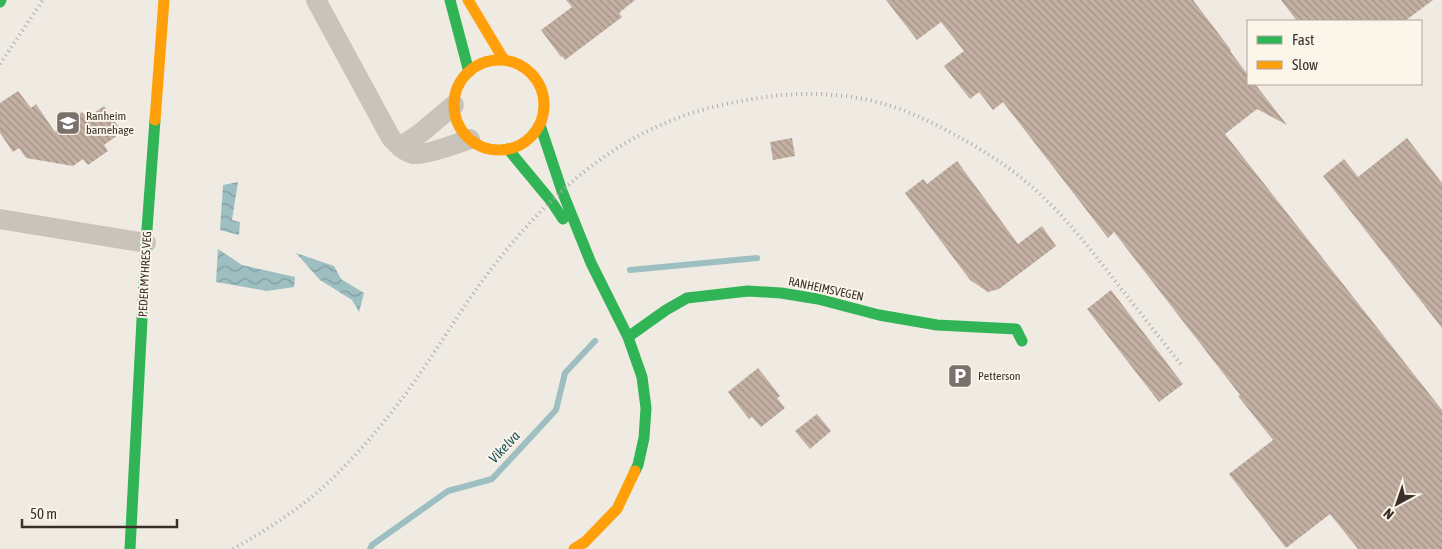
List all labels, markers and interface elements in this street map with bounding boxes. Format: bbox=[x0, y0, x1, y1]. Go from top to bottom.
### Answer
legend bbox=[1247, 20, 1422, 85]
text: Fast bbox=[1292, 31, 1314, 48]
text: Slow bbox=[1292, 56, 1318, 73]
place label: Ranheim barnehage bbox=[86, 109, 134, 137]
school or university icon: Ranheim barnehage bbox=[55, 110, 81, 136]
street label: PEDER MYHRES VEG bbox=[136, 231, 154, 317]
street label: RANHEIMSVEGEN bbox=[787, 274, 865, 304]
parking icon: Petterson bbox=[947, 363, 973, 389]
place label: Petterson bbox=[978, 369, 1021, 383]
water label: Vikelva bbox=[485, 427, 523, 466]
north arrow bbox=[1372, 479, 1422, 529]
scale bar bbox=[22, 496, 178, 528]
text: 50 m bbox=[30, 505, 57, 522]
text: N bbox=[1380, 505, 1397, 523]

